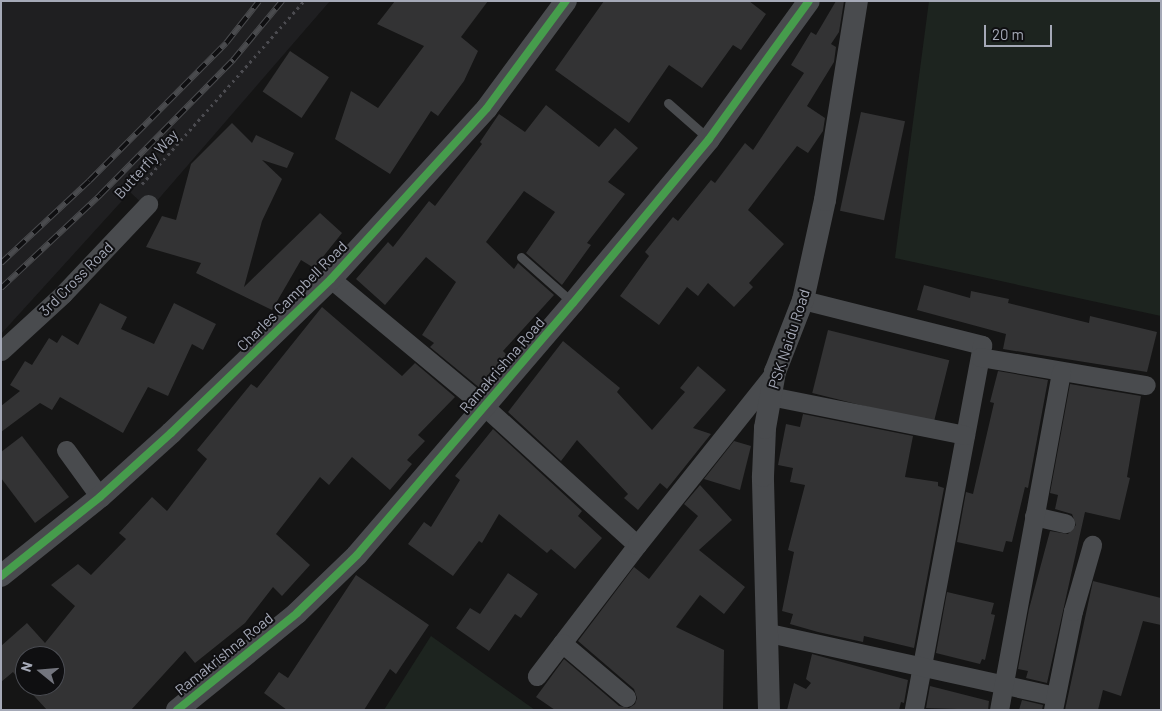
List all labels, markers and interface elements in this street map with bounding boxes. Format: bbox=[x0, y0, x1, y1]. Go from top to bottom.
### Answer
scale bar bbox=[987, 15, 1054, 47]
text: 20 m bbox=[992, 25, 1024, 43]
street label: Butterfly Way bbox=[110, 126, 182, 202]
street label: Charles Campbell Road bbox=[233, 237, 351, 355]
street label: 3rd Cross Road bbox=[35, 238, 117, 320]
street label: PSK Naidu Road bbox=[764, 287, 814, 391]
street label: Ramakrishna Road bbox=[456, 313, 548, 417]
street label: Ramakrishna Road bbox=[171, 609, 277, 699]
north arrow bbox=[15, 646, 65, 696]
text: N bbox=[17, 660, 36, 674]

